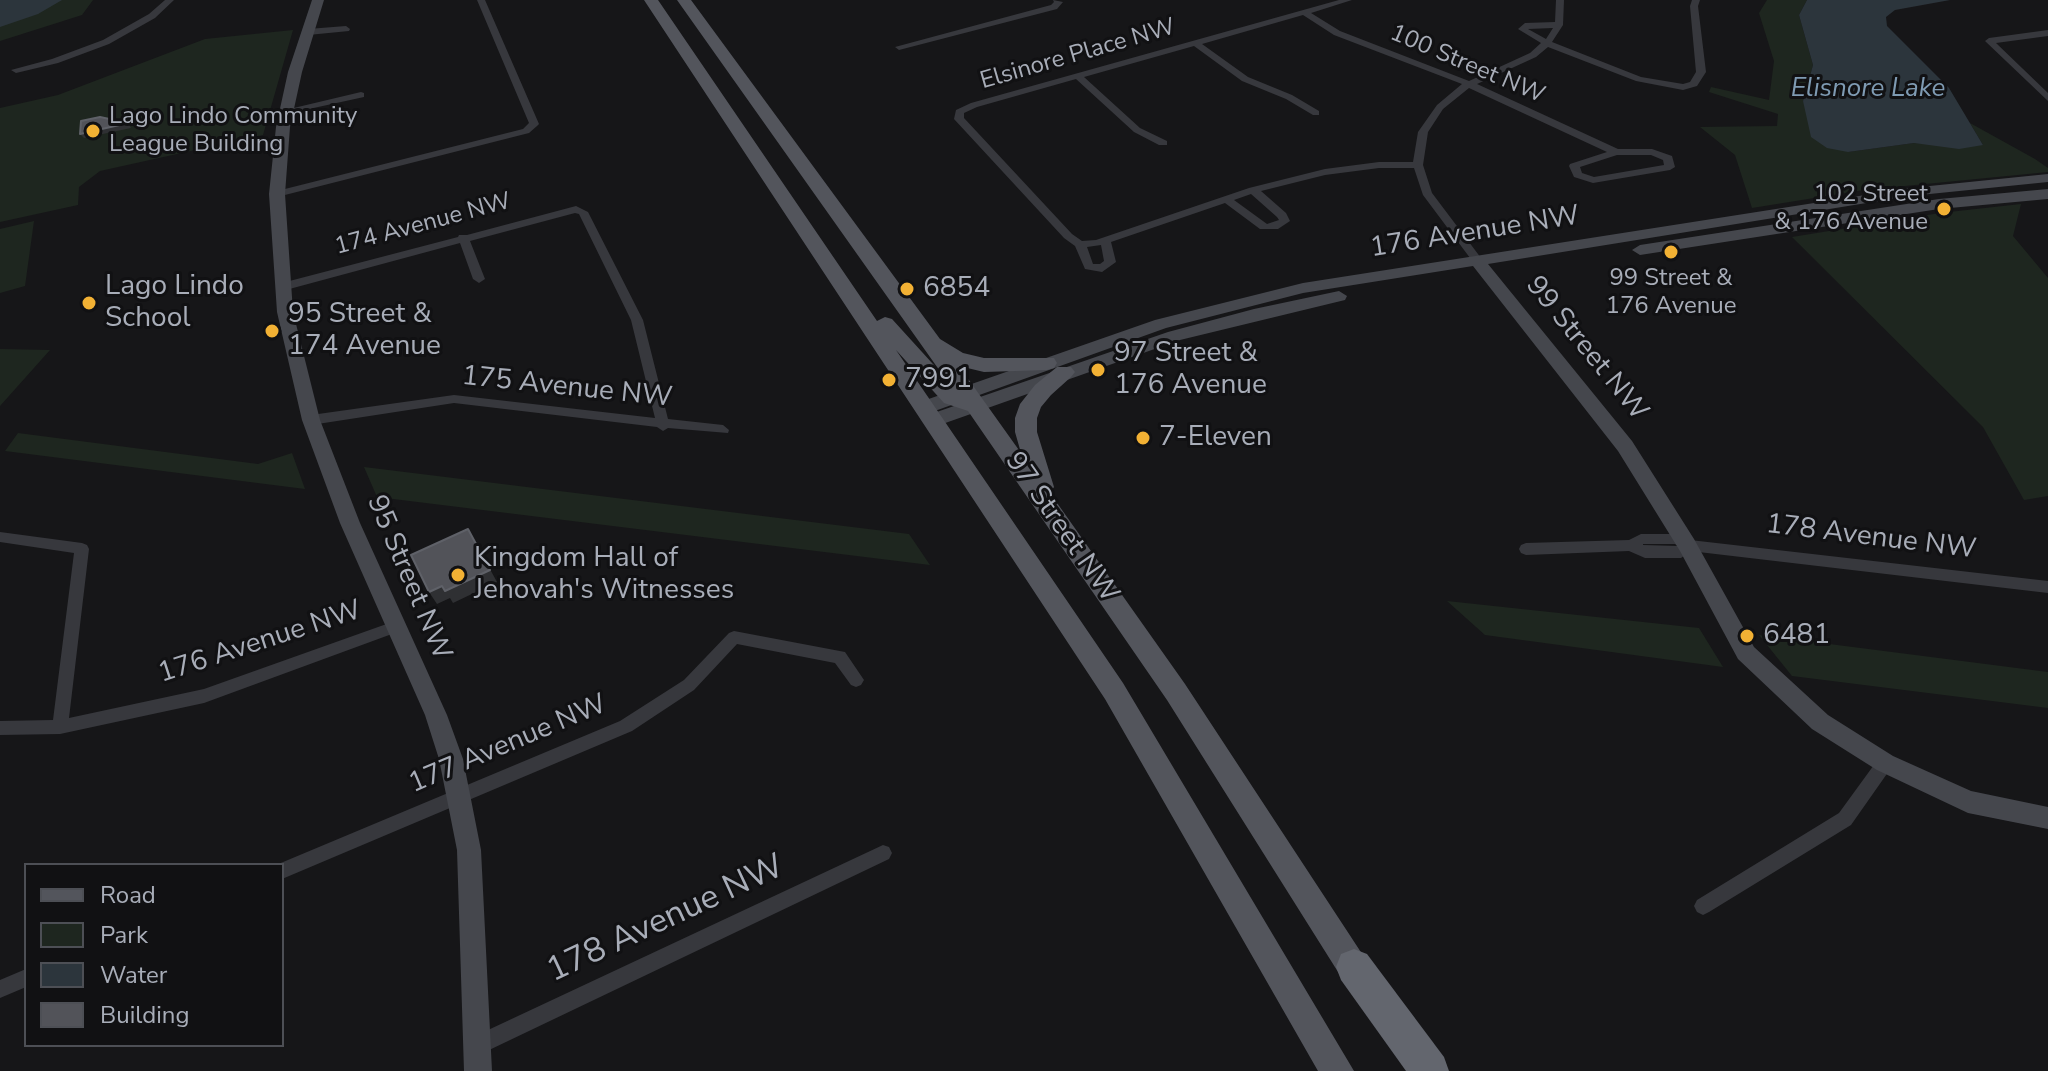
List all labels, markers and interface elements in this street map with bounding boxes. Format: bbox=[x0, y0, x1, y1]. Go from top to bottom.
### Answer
street label: Elsinore Place NW bbox=[977, 13, 1179, 97]
street label: 100 Street NW bbox=[1385, 19, 1549, 111]
water label: Elisnore Lake bbox=[1791, 74, 1945, 106]
place label: Lago Lindo Community League Building bbox=[109, 103, 357, 159]
marker: Lago Lindo Community League Building bbox=[84, 122, 102, 140]
place label: 102 Street & 176 Avenue bbox=[1774, 181, 1928, 237]
street label: 174 Avenue NW bbox=[332, 188, 514, 262]
street label: 176 Avenue NW bbox=[1368, 200, 1582, 266]
marker: 102 Street & 176 Avenue bbox=[1935, 200, 1953, 218]
marker: 99 Street & 176 Avenue bbox=[1662, 243, 1680, 261]
place label: 99 Street & 176 Avenue bbox=[1605, 265, 1737, 321]
place label: Lago Lindo School bbox=[105, 270, 244, 336]
street label: 99 Street NW bbox=[1518, 270, 1654, 428]
place label: 6854 bbox=[923, 272, 990, 306]
marker: 6854 bbox=[898, 280, 916, 298]
marker: Lago Lindo School bbox=[80, 294, 98, 312]
place label: 95 Street & 174 Avenue bbox=[288, 298, 441, 364]
marker: 95 Street & 174 Avenue bbox=[263, 322, 281, 340]
place label: 97 Street & 176 Avenue bbox=[1114, 337, 1267, 403]
street label: 175 Avenue NW bbox=[460, 360, 674, 416]
marker: 97 Street & 176 Avenue bbox=[1089, 361, 1107, 379]
place label: 7991 bbox=[905, 363, 972, 397]
marker: 7991 bbox=[880, 371, 898, 389]
place label: 7-Eleven bbox=[1159, 421, 1272, 455]
marker: 7-Eleven bbox=[1134, 429, 1152, 447]
street label: 97 Street NW bbox=[997, 446, 1125, 610]
street label: 95 Street NW bbox=[358, 490, 458, 666]
street label: 178 Avenue NW bbox=[1764, 508, 1978, 568]
place label: Kingdom Hall of Jehovah's Witnesses bbox=[474, 542, 734, 608]
marker: Kingdom Hall of Jehovah's Witnesses bbox=[449, 566, 467, 584]
street label: 176 Avenue NW bbox=[154, 594, 366, 692]
place label: 6481 bbox=[1763, 619, 1830, 653]
marker: 6481 bbox=[1738, 627, 1756, 645]
street label: 177 Avenue NW bbox=[404, 688, 612, 802]
street label: 178 Avenue NW bbox=[541, 847, 791, 993]
legend bbox=[24, 863, 284, 1047]
text: Road bbox=[100, 879, 156, 911]
text: Park bbox=[100, 919, 148, 951]
text: Water bbox=[100, 959, 167, 991]
text: Building bbox=[100, 999, 190, 1031]

